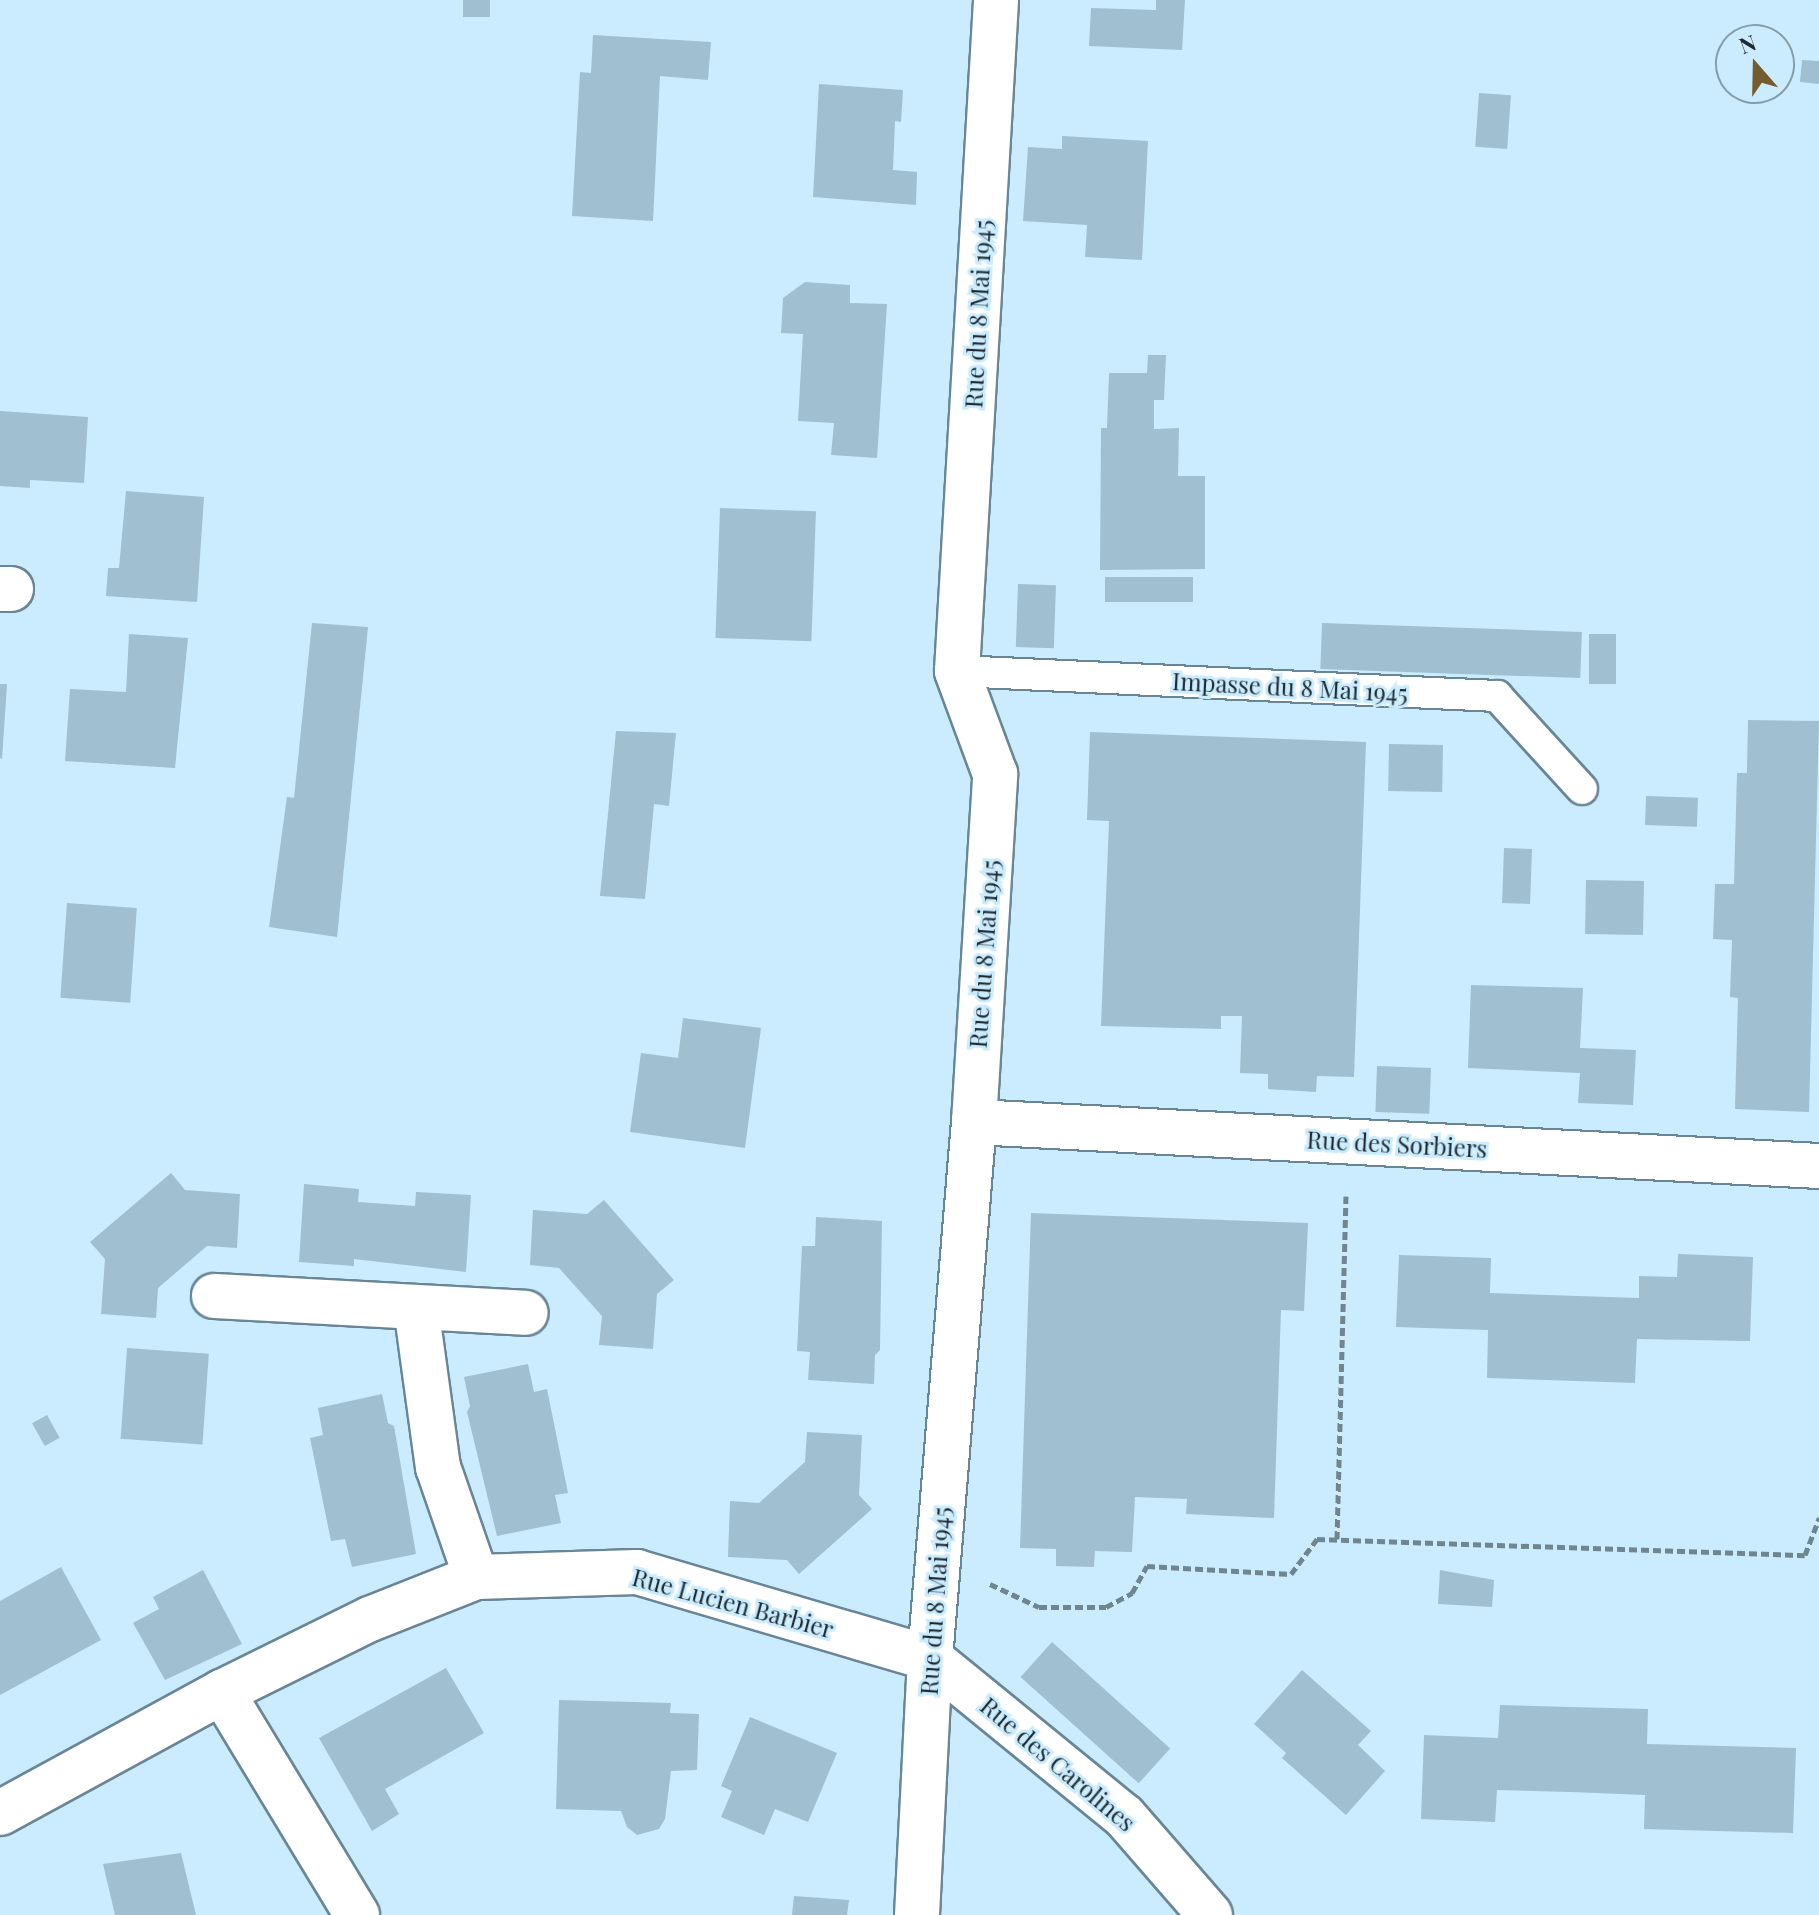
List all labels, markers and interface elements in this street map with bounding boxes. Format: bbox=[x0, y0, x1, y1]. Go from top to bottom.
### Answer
north arrow bbox=[1715, 24, 1795, 104]
text: N bbox=[1735, 27, 1760, 60]
street label: Rue du 8 Mai 1945 bbox=[959, 219, 997, 409]
street label: Impasse du 8 Mai 1945 bbox=[1171, 666, 1409, 708]
street label: Rue du 8 Mai 1945 bbox=[963, 859, 1005, 1049]
street label: Rue des Sorbiers bbox=[1306, 1125, 1488, 1163]
street label: Rue du 8 Mai 1945 bbox=[914, 1506, 956, 1696]
street label: Rue Lucien Barbier bbox=[629, 1562, 837, 1644]
street label: Rue des Carolines bbox=[975, 1691, 1141, 1837]

